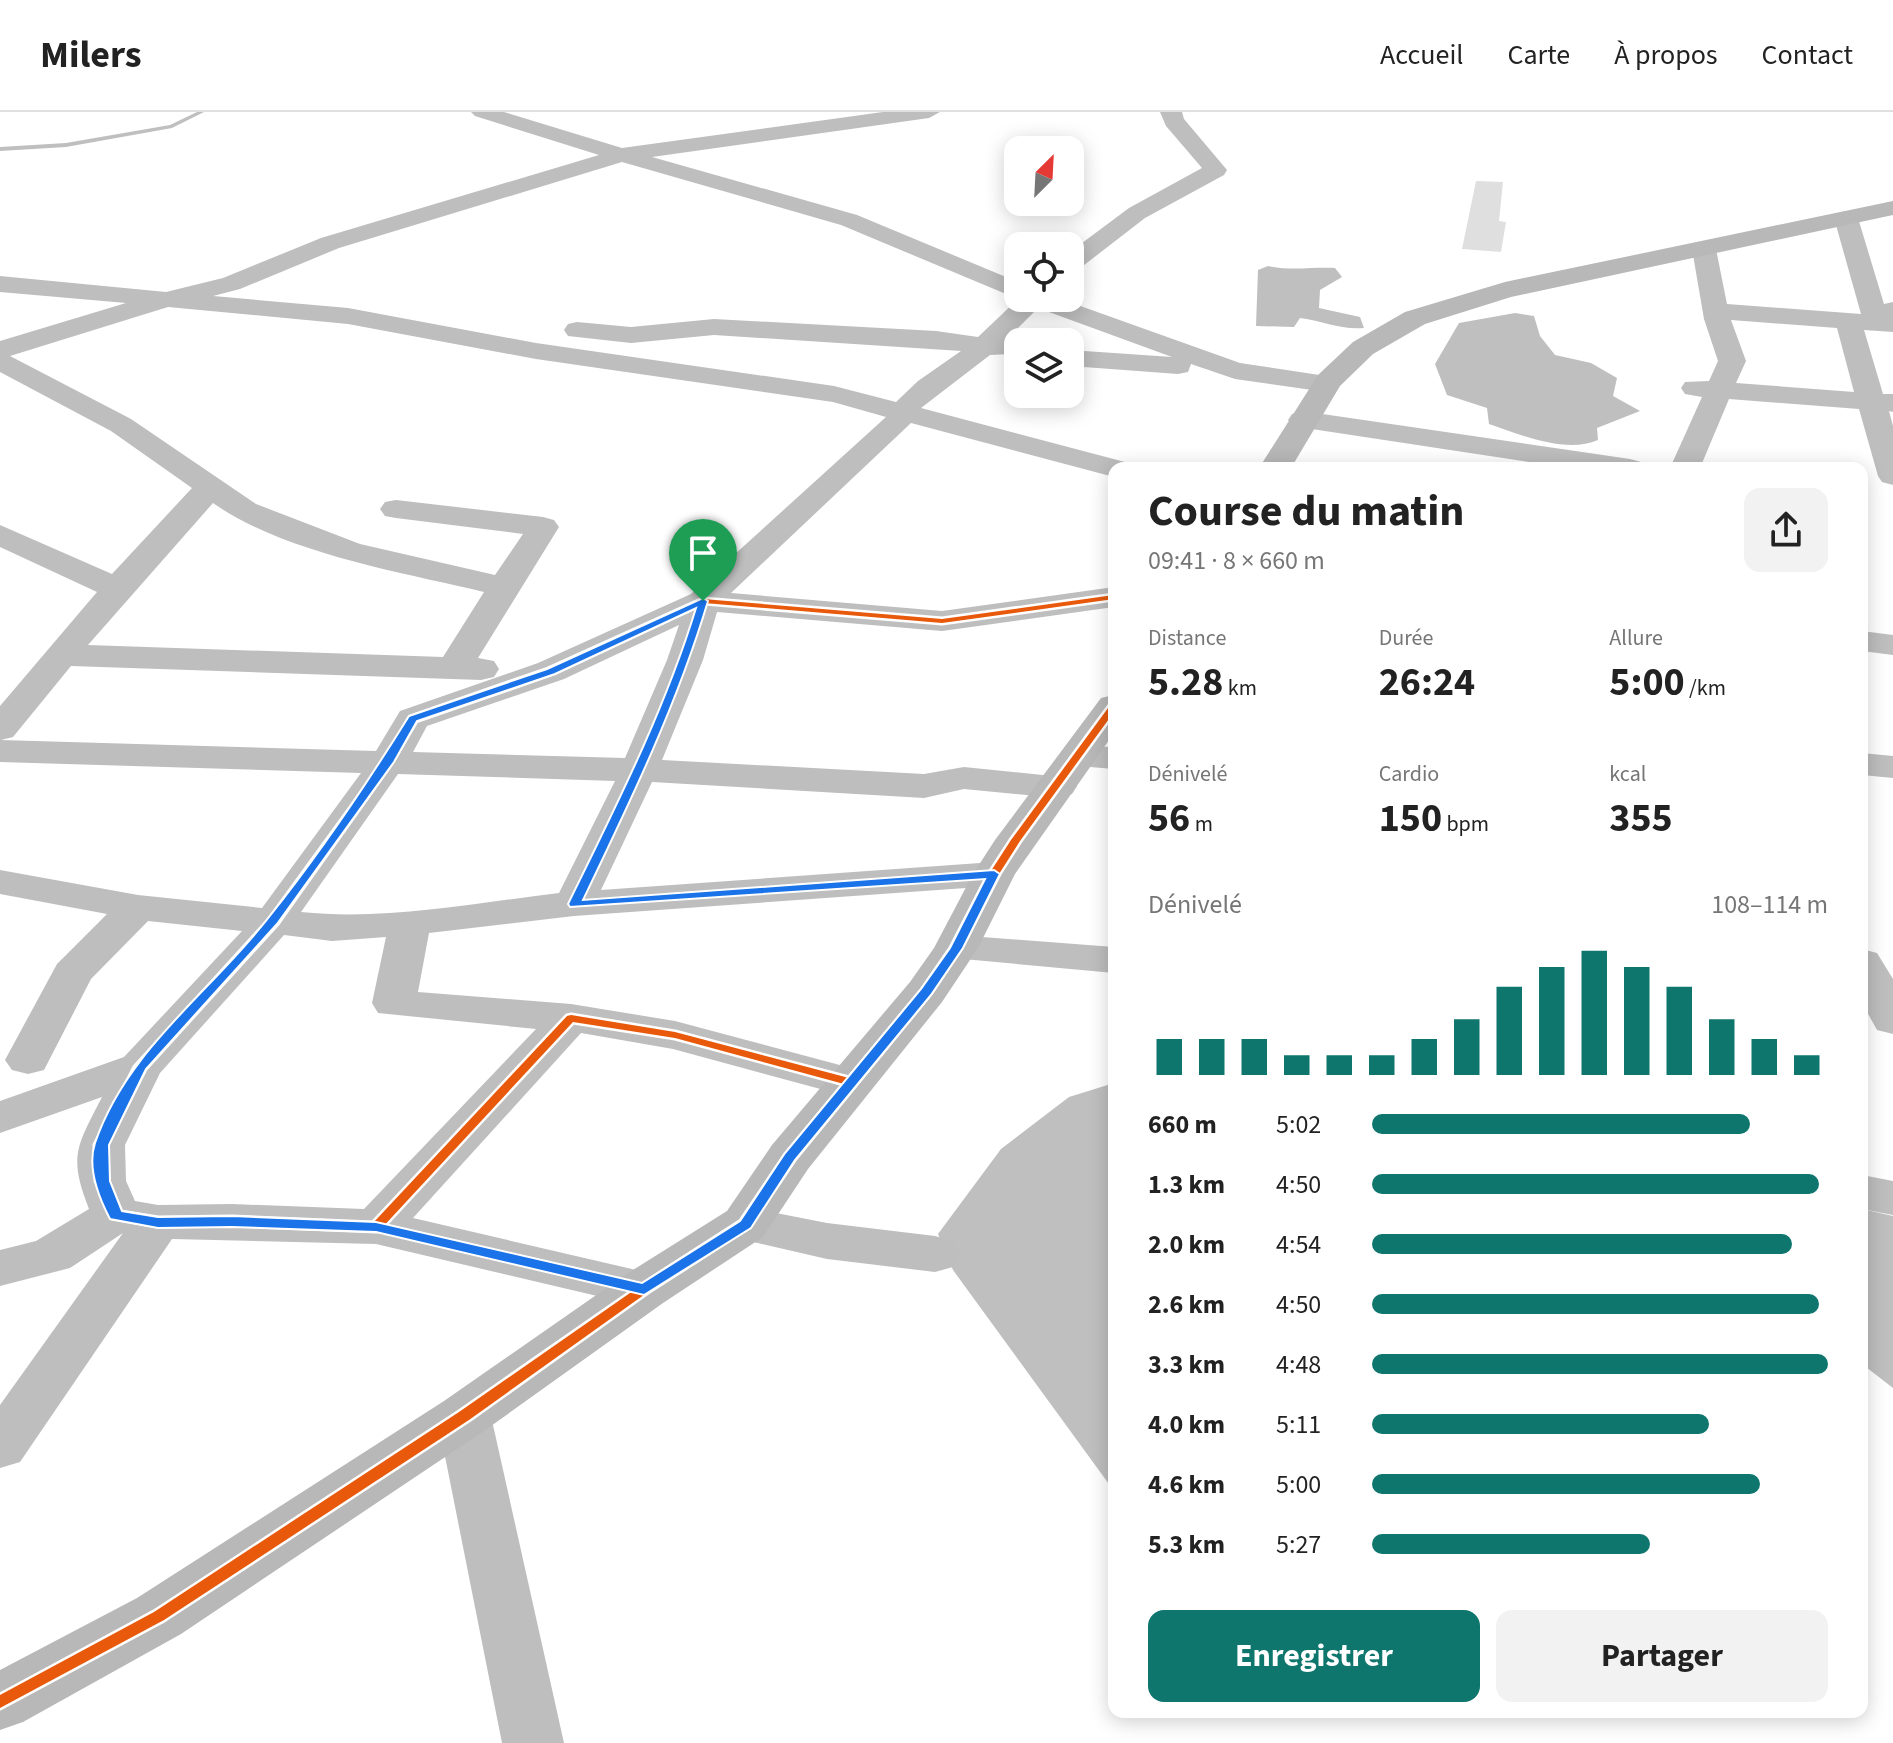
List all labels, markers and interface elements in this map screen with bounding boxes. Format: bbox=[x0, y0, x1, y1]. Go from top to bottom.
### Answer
text: Milers bbox=[40, 28, 142, 82]
text: Accueil bbox=[1380, 35, 1463, 75]
text: Carte bbox=[1507, 35, 1570, 75]
text: À propos bbox=[1614, 35, 1718, 75]
text: Contact bbox=[1762, 35, 1853, 75]
north arrow bbox=[1004, 136, 1084, 216]
map controls bbox=[1004, 136, 1084, 408]
button: locate bbox=[1004, 232, 1084, 312]
button: layers bbox=[1004, 328, 1084, 408]
text: Course du matin bbox=[1148, 480, 1465, 543]
button: share bbox=[1744, 488, 1828, 572]
pin bbox=[669, 519, 737, 601]
icon: arrive bbox=[681, 531, 725, 575]
text: 09:41 · 8 × 660 m bbox=[1148, 542, 1325, 579]
text: Distance bbox=[1148, 622, 1226, 654]
text: Durée bbox=[1379, 622, 1433, 654]
text: Allure bbox=[1609, 622, 1663, 654]
text: 5.28 bbox=[1148, 654, 1223, 711]
text: 26:24 bbox=[1379, 654, 1475, 711]
text: 5:00 bbox=[1609, 654, 1685, 711]
text: km bbox=[1223, 672, 1257, 704]
text: /km bbox=[1685, 672, 1726, 704]
text: Dénivelé bbox=[1148, 758, 1228, 790]
text: Cardio bbox=[1379, 758, 1439, 790]
text: kcal bbox=[1609, 758, 1646, 790]
text: 56 bbox=[1148, 790, 1190, 847]
text: 150 bbox=[1379, 790, 1442, 847]
text: 355 bbox=[1609, 790, 1673, 847]
text: m bbox=[1190, 808, 1213, 840]
text: bpm bbox=[1442, 808, 1489, 840]
text: Dénivelé bbox=[1148, 886, 1242, 923]
text: 108–114 m bbox=[1711, 886, 1828, 923]
text: 660 m bbox=[1148, 1106, 1217, 1143]
text: 5:02 bbox=[1276, 1106, 1321, 1143]
text: 1.3 km bbox=[1148, 1166, 1225, 1203]
text: 4:50 bbox=[1276, 1166, 1321, 1203]
text: 2.0 km bbox=[1148, 1226, 1225, 1263]
text: 4:54 bbox=[1276, 1226, 1321, 1263]
text: 2.6 km bbox=[1148, 1286, 1225, 1323]
text: 4:50 bbox=[1276, 1286, 1321, 1323]
text: 3.3 km bbox=[1148, 1346, 1225, 1383]
text: 4:48 bbox=[1276, 1346, 1321, 1383]
text: 4.0 km bbox=[1148, 1406, 1225, 1443]
text: 5:11 bbox=[1276, 1406, 1321, 1443]
text: 4.6 km bbox=[1148, 1466, 1225, 1503]
text: 5:00 bbox=[1276, 1466, 1321, 1503]
text: 5.3 km bbox=[1148, 1526, 1225, 1563]
text: 5:27 bbox=[1276, 1526, 1321, 1563]
button: Enregistrer bbox=[1148, 1610, 1480, 1702]
button: Partager bbox=[1496, 1610, 1828, 1702]

